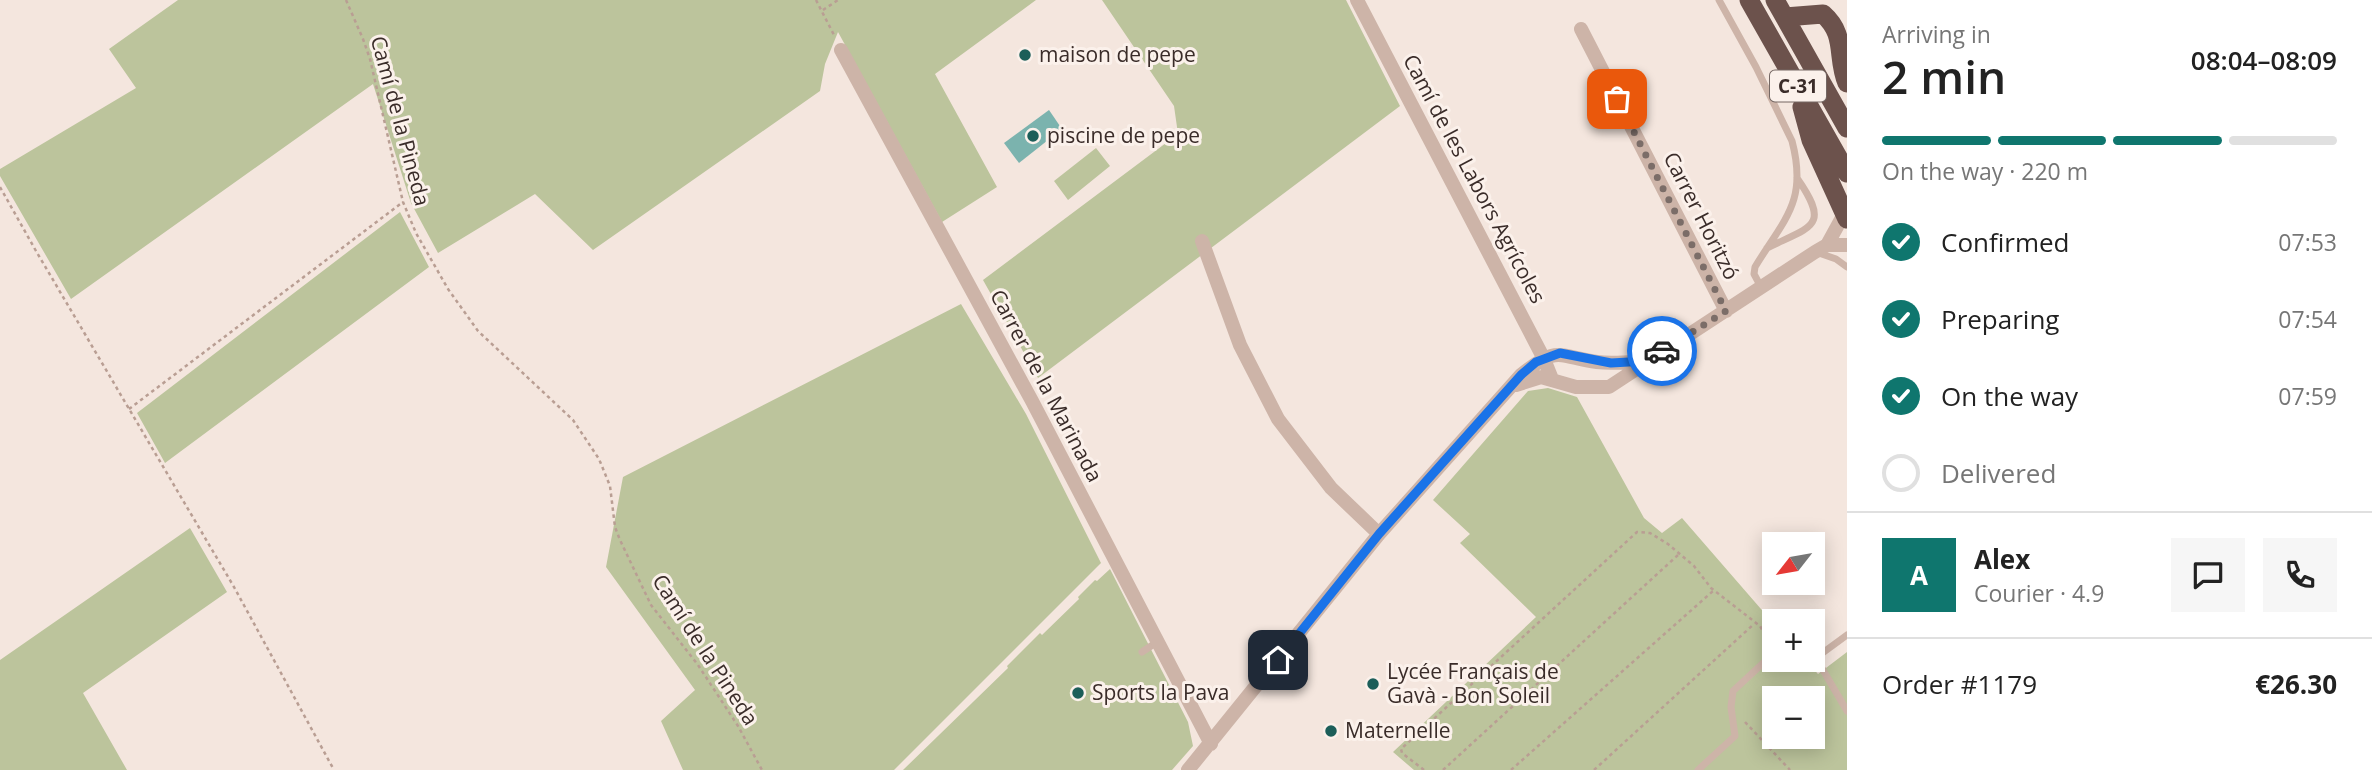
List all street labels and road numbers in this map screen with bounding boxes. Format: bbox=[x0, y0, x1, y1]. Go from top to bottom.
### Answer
street label: Camí de la Pineda bbox=[365, 33, 437, 209]
street label: Camí de les Labors Agrícoles bbox=[1397, 49, 1553, 308]
road number: C-31 bbox=[1770, 71, 1826, 102]
street label: Carrer Horitzó bbox=[1658, 147, 1746, 284]
street label: Carrer de la Marinada bbox=[984, 285, 1109, 487]
street label: Camí de la Pineda bbox=[647, 569, 765, 730]

